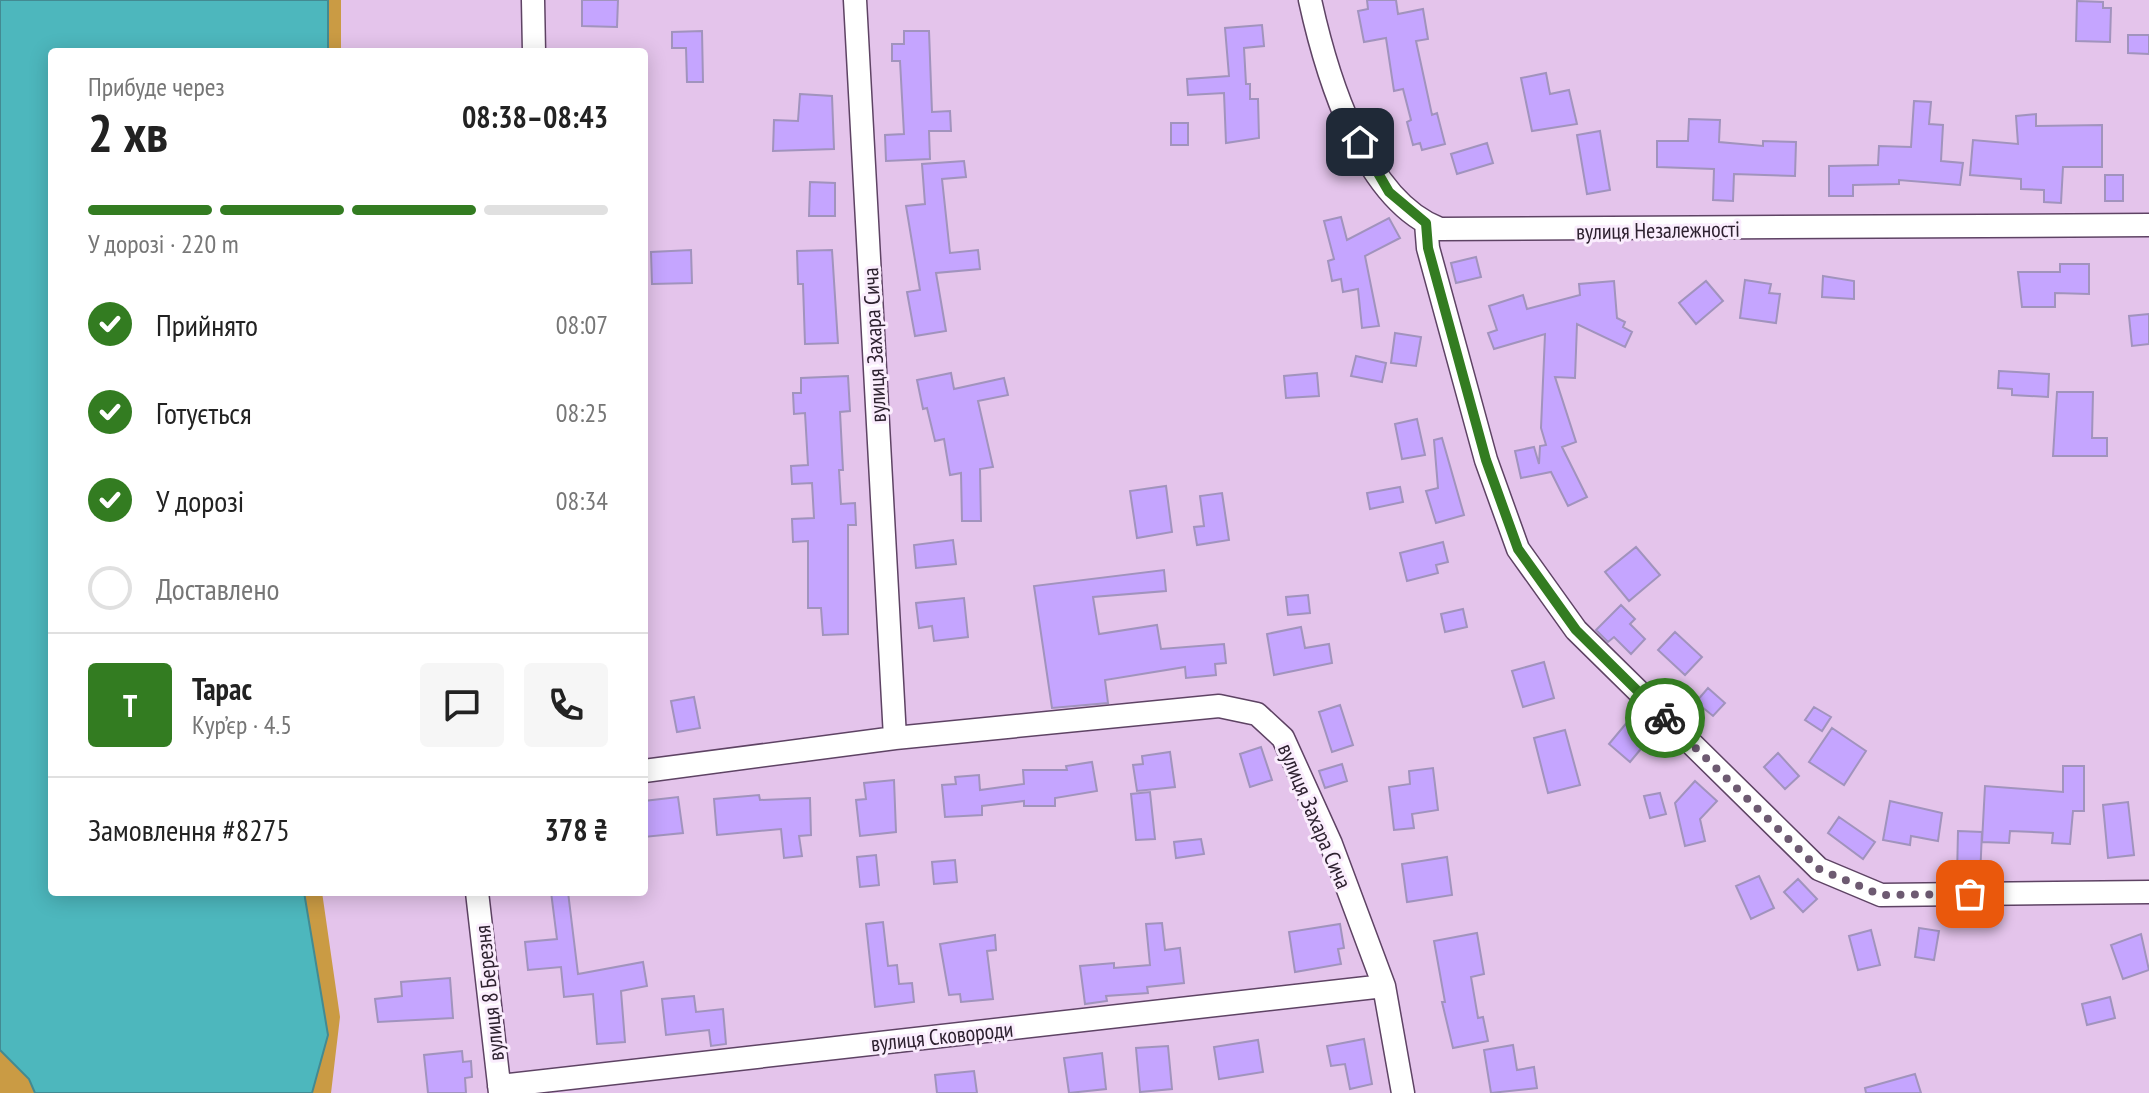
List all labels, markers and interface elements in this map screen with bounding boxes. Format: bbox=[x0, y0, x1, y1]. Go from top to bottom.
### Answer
text: Прибуде через bbox=[88, 70, 225, 103]
text: 08:38–08:43 bbox=[462, 97, 608, 136]
text: 2 хв bbox=[88, 99, 168, 166]
pin bbox=[1326, 108, 1394, 176]
icon: home bbox=[1338, 120, 1382, 164]
street label: вулиця Незалежності bbox=[1576, 215, 1740, 245]
text: У дорозі · 220 m bbox=[88, 227, 239, 260]
street label: вулиця Захара Сича bbox=[856, 267, 892, 423]
icon: check bbox=[88, 302, 132, 346]
text: Прийнято bbox=[156, 305, 258, 344]
text: 08:07 bbox=[556, 308, 608, 341]
icon: check bbox=[88, 390, 132, 434]
text: Готується bbox=[156, 393, 252, 432]
text: 08:25 bbox=[556, 396, 608, 429]
icon: check bbox=[88, 478, 132, 522]
text: У дорозі bbox=[156, 481, 244, 520]
text: 08:34 bbox=[556, 484, 608, 517]
text: Доставлено bbox=[156, 569, 279, 608]
button: chat bbox=[420, 663, 504, 747]
button: phone bbox=[524, 663, 608, 747]
text: Тарас bbox=[192, 669, 252, 708]
courier bbox=[1625, 678, 1705, 758]
text: Т bbox=[123, 686, 137, 725]
icon: bike bbox=[1643, 696, 1687, 740]
text: Кур’єр · 4.5 bbox=[192, 708, 292, 741]
street label: вулиця Захара Сича bbox=[1272, 739, 1358, 893]
text: Замовлення #8275 bbox=[88, 810, 290, 849]
text: 378 ₴ bbox=[544, 810, 608, 849]
pin bbox=[1936, 860, 2004, 928]
icon: bag bbox=[1948, 872, 1992, 916]
street label: вулиця 8 Березня bbox=[468, 924, 510, 1062]
street label: вулиця Сковороди bbox=[869, 1015, 1015, 1057]

